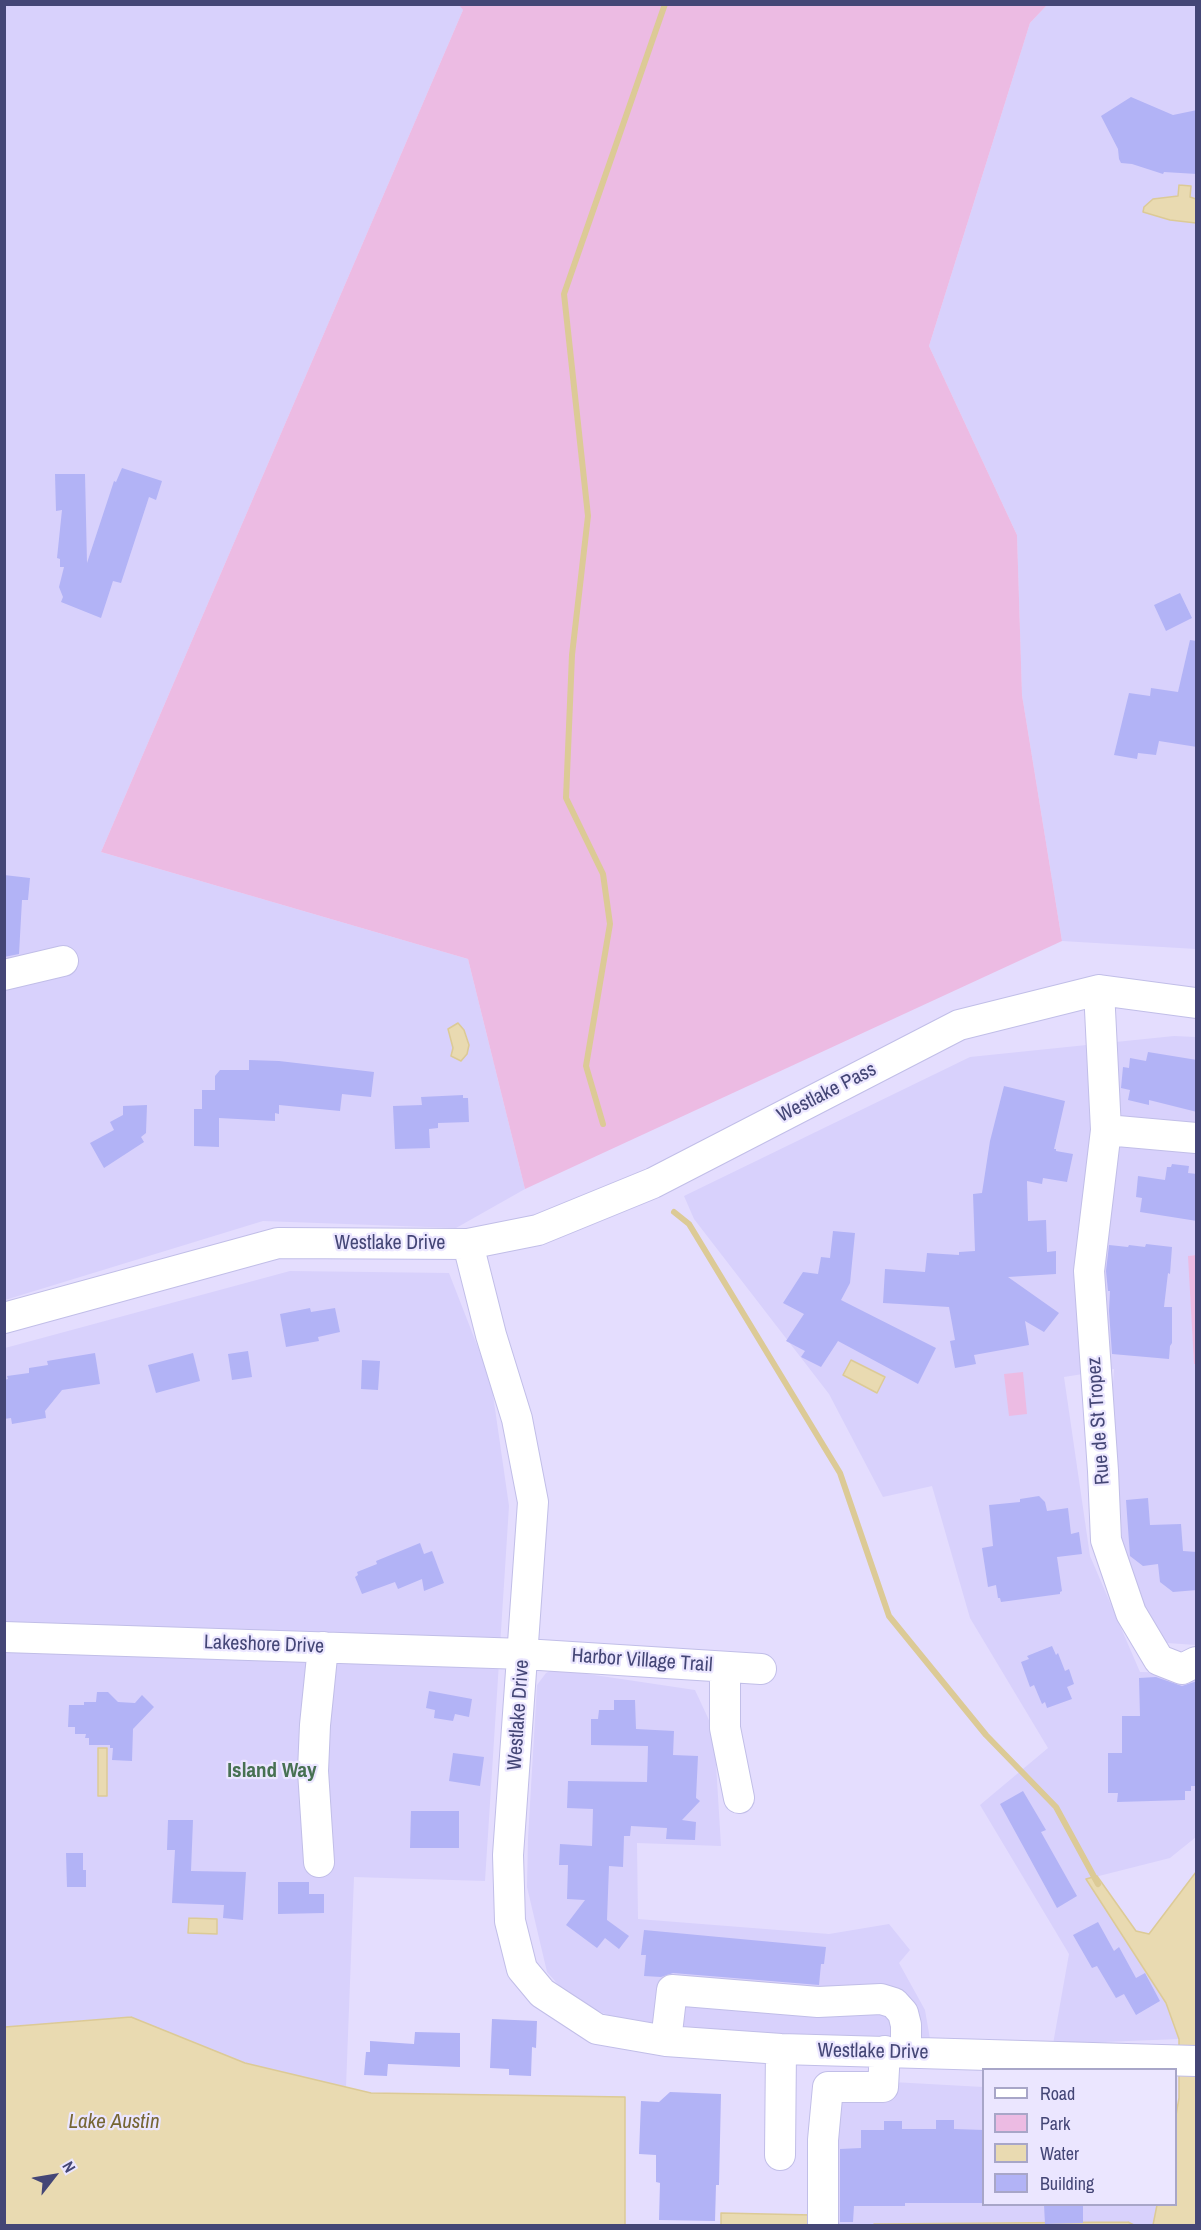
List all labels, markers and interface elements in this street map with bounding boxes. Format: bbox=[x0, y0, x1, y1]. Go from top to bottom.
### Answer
street label: Westlake Pass bbox=[773, 1058, 881, 1128]
street label: Westlake Drive bbox=[335, 1232, 445, 1256]
street label: Rue de St Tropez bbox=[1083, 1356, 1115, 1486]
street label: Lakeshore Drive bbox=[203, 1631, 325, 1659]
street label: Harbor Village Trail bbox=[571, 1644, 713, 1678]
street label: Westlake Drive bbox=[503, 1659, 535, 1771]
district label: Island Way bbox=[227, 1758, 317, 1784]
street label: Westlake Drive bbox=[817, 2039, 929, 2065]
legend bbox=[982, 2068, 1177, 2206]
text: Road bbox=[1040, 2081, 1075, 2106]
water label: Lake Austin bbox=[69, 2109, 159, 2135]
text: Park bbox=[1040, 2111, 1070, 2136]
text: Water bbox=[1040, 2141, 1079, 2166]
north arrow bbox=[24, 2146, 84, 2206]
text: N bbox=[58, 2157, 81, 2176]
text: Building bbox=[1040, 2171, 1094, 2196]

